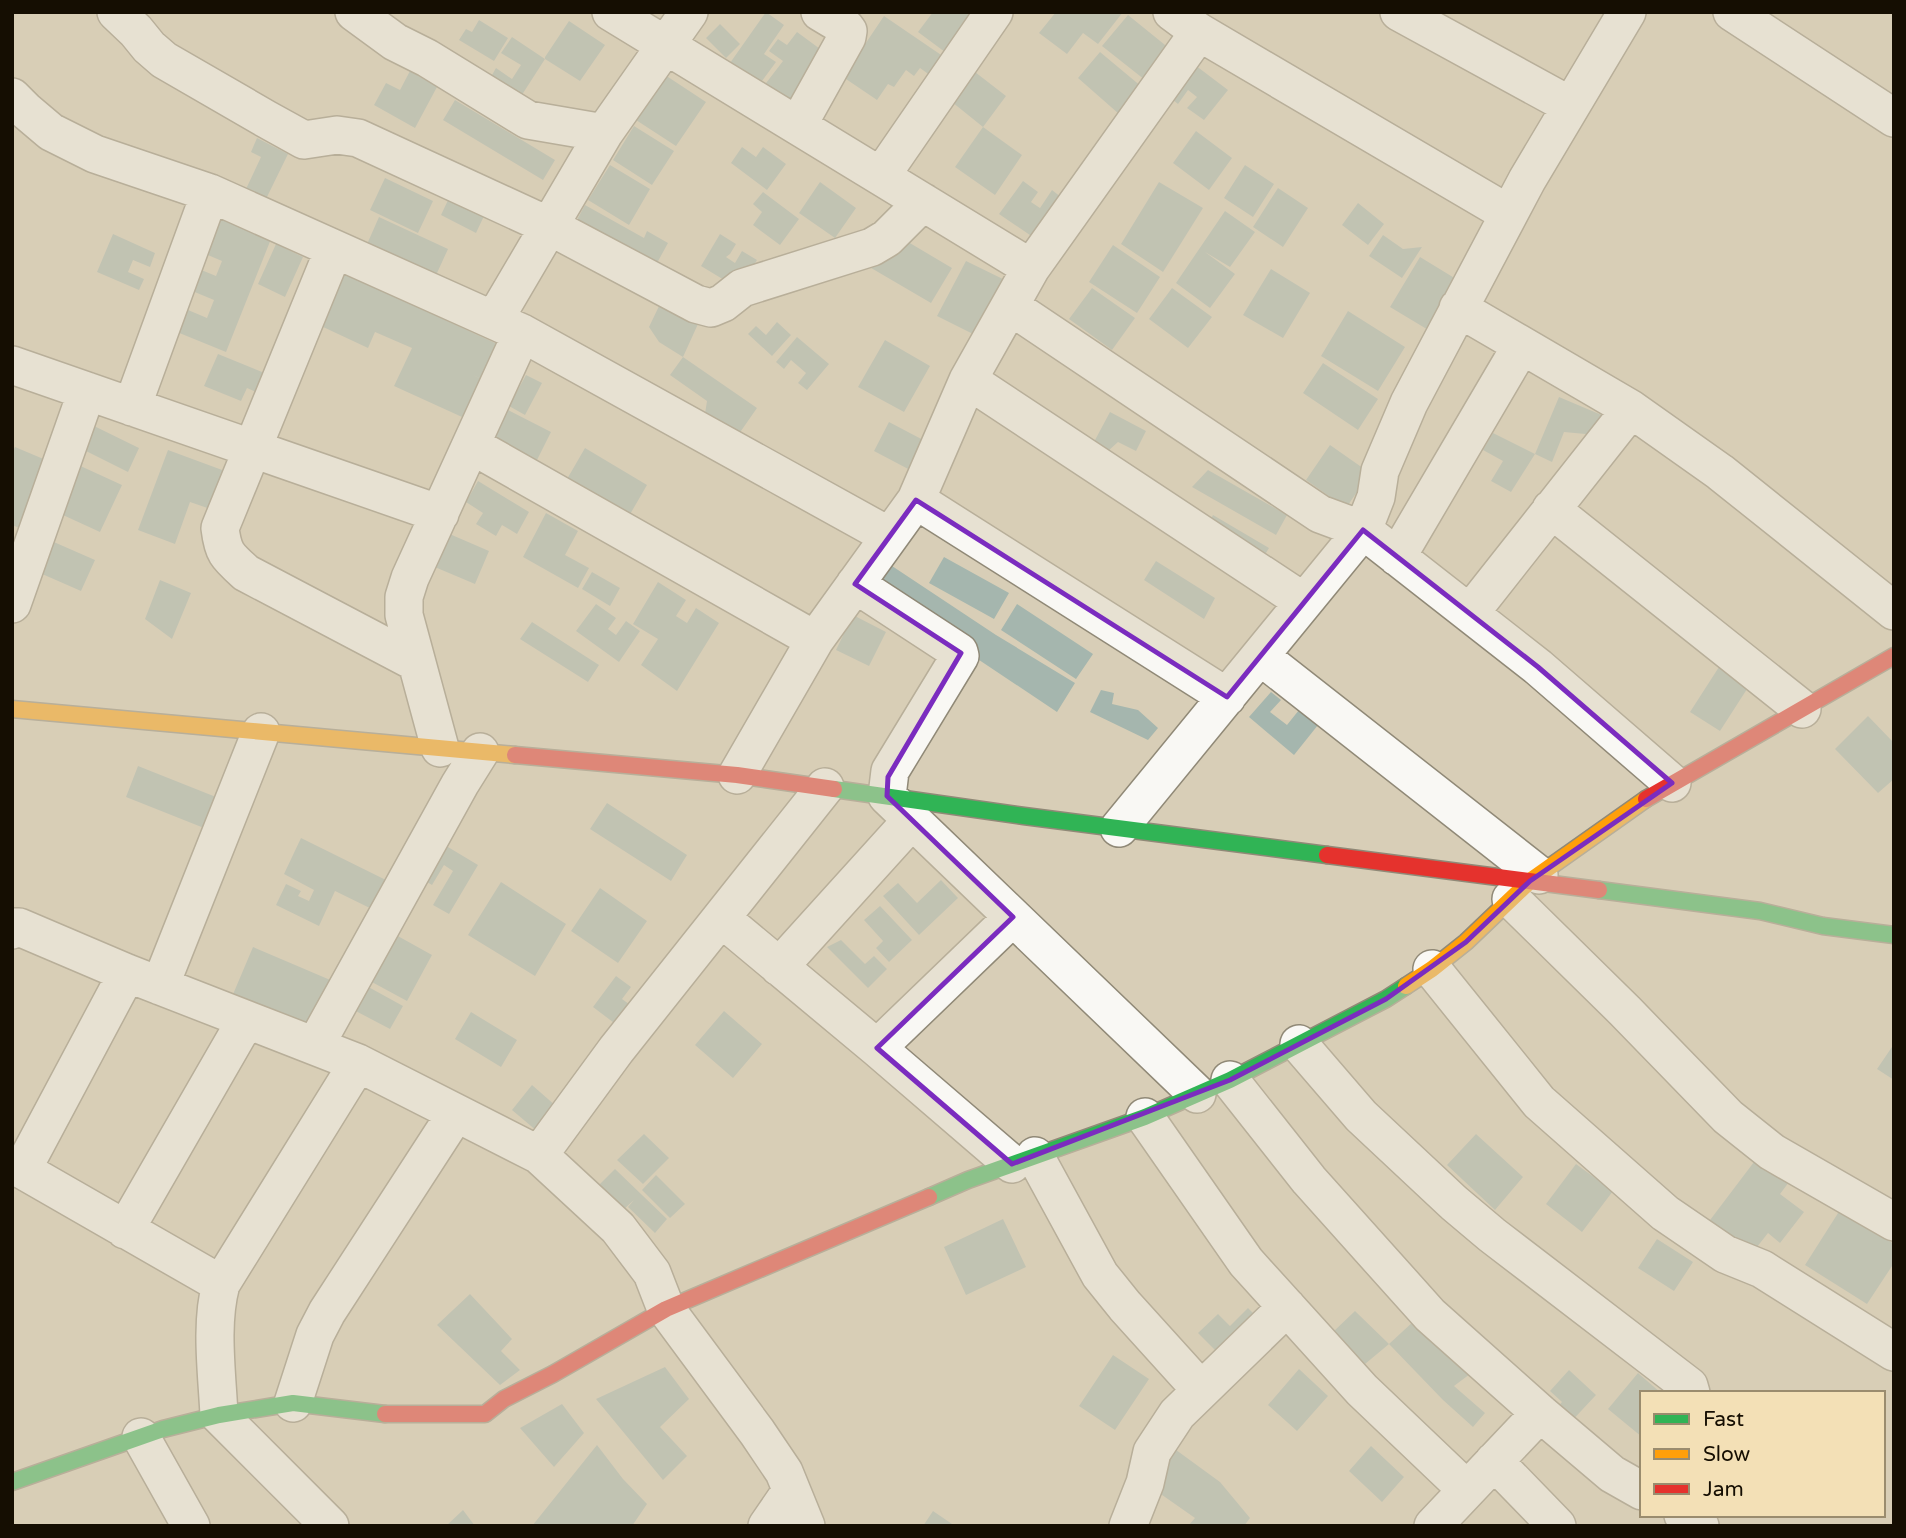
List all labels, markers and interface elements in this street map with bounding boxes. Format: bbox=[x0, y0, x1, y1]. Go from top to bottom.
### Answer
legend bbox=[1640, 1391, 1885, 1517]
text: Fast bbox=[1703, 1407, 1744, 1432]
text: Slow bbox=[1703, 1442, 1751, 1467]
text: Jam bbox=[1703, 1477, 1744, 1502]

